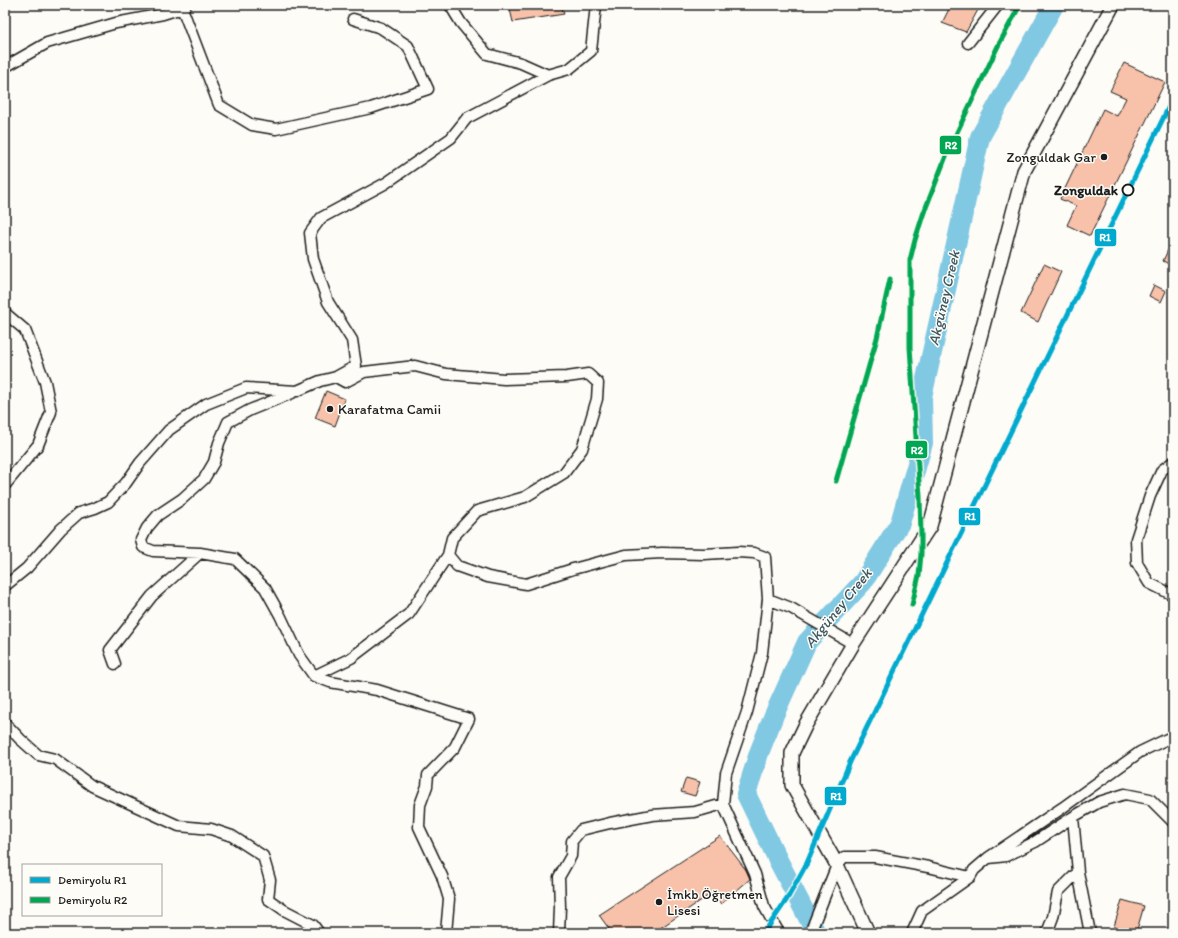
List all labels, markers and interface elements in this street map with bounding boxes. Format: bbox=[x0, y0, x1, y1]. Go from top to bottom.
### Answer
line badge: R2 bbox=[939, 135, 962, 155]
text: R2 bbox=[945, 139, 957, 152]
place label: Zonguldak Gar bbox=[1006, 149, 1096, 166]
marker: Zonguldak Gar bbox=[1099, 152, 1109, 162]
place label: Zonguldak bbox=[1054, 182, 1119, 199]
marker: Zonguldak bbox=[1121, 183, 1135, 197]
line badge: R1 bbox=[1094, 228, 1117, 247]
text: R1 bbox=[1099, 231, 1112, 244]
water label: Akgüney Creek bbox=[924, 248, 964, 347]
place label: Karafatma Camii bbox=[338, 401, 441, 418]
marker: Karafatma Camii bbox=[325, 404, 335, 414]
line badge: R2 bbox=[905, 440, 928, 459]
text: R2 bbox=[911, 444, 923, 457]
line badge: R1 bbox=[958, 507, 981, 526]
text: R1 bbox=[964, 510, 977, 523]
water label: Akgüney Creek bbox=[801, 564, 876, 651]
line badge: R1 bbox=[824, 786, 847, 806]
text: R1 bbox=[830, 790, 843, 803]
legend bbox=[22, 864, 162, 916]
text: Demiryolu R1 bbox=[58, 873, 127, 887]
place label: İmkb Öğretmen Lisesi bbox=[667, 886, 763, 919]
text: Demiryolu R2 bbox=[58, 893, 128, 907]
marker: İmkb Öğretmen Lisesi bbox=[654, 897, 664, 907]

